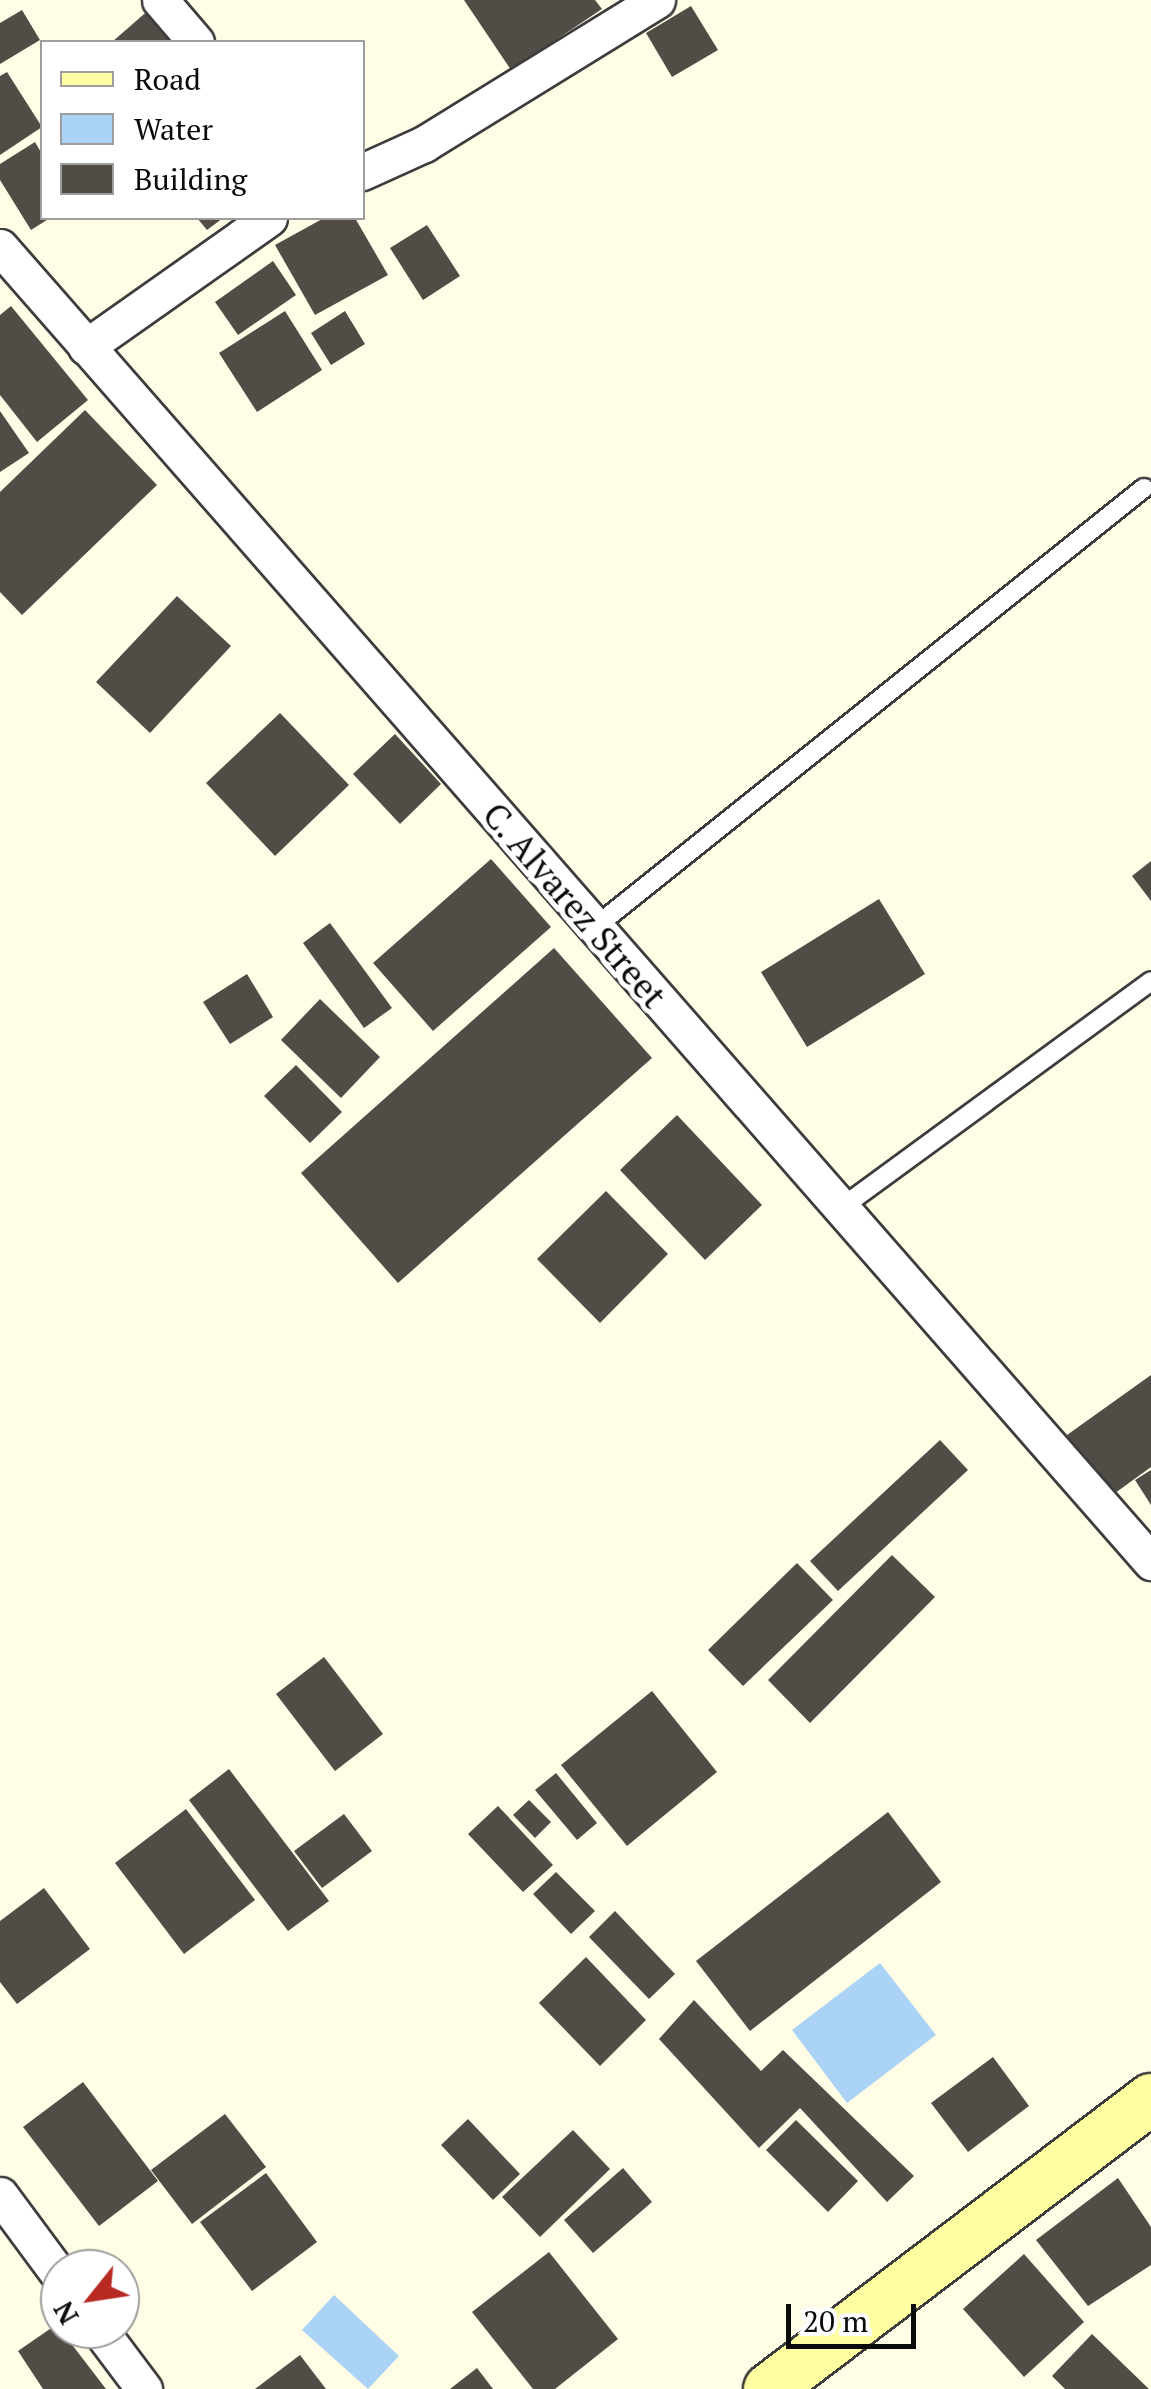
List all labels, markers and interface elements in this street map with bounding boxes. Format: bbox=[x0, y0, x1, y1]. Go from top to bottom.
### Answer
legend bbox=[40, 40, 365, 220]
text: Road bbox=[134, 59, 201, 99]
text: Water bbox=[134, 109, 213, 149]
text: Building bbox=[134, 159, 247, 199]
street label: C. Alvarez Street bbox=[474, 793, 676, 1017]
north arrow bbox=[40, 2249, 140, 2349]
scale bar bbox=[791, 2284, 921, 2346]
text: N bbox=[44, 2295, 87, 2332]
text: 20 m bbox=[803, 2301, 868, 2341]

